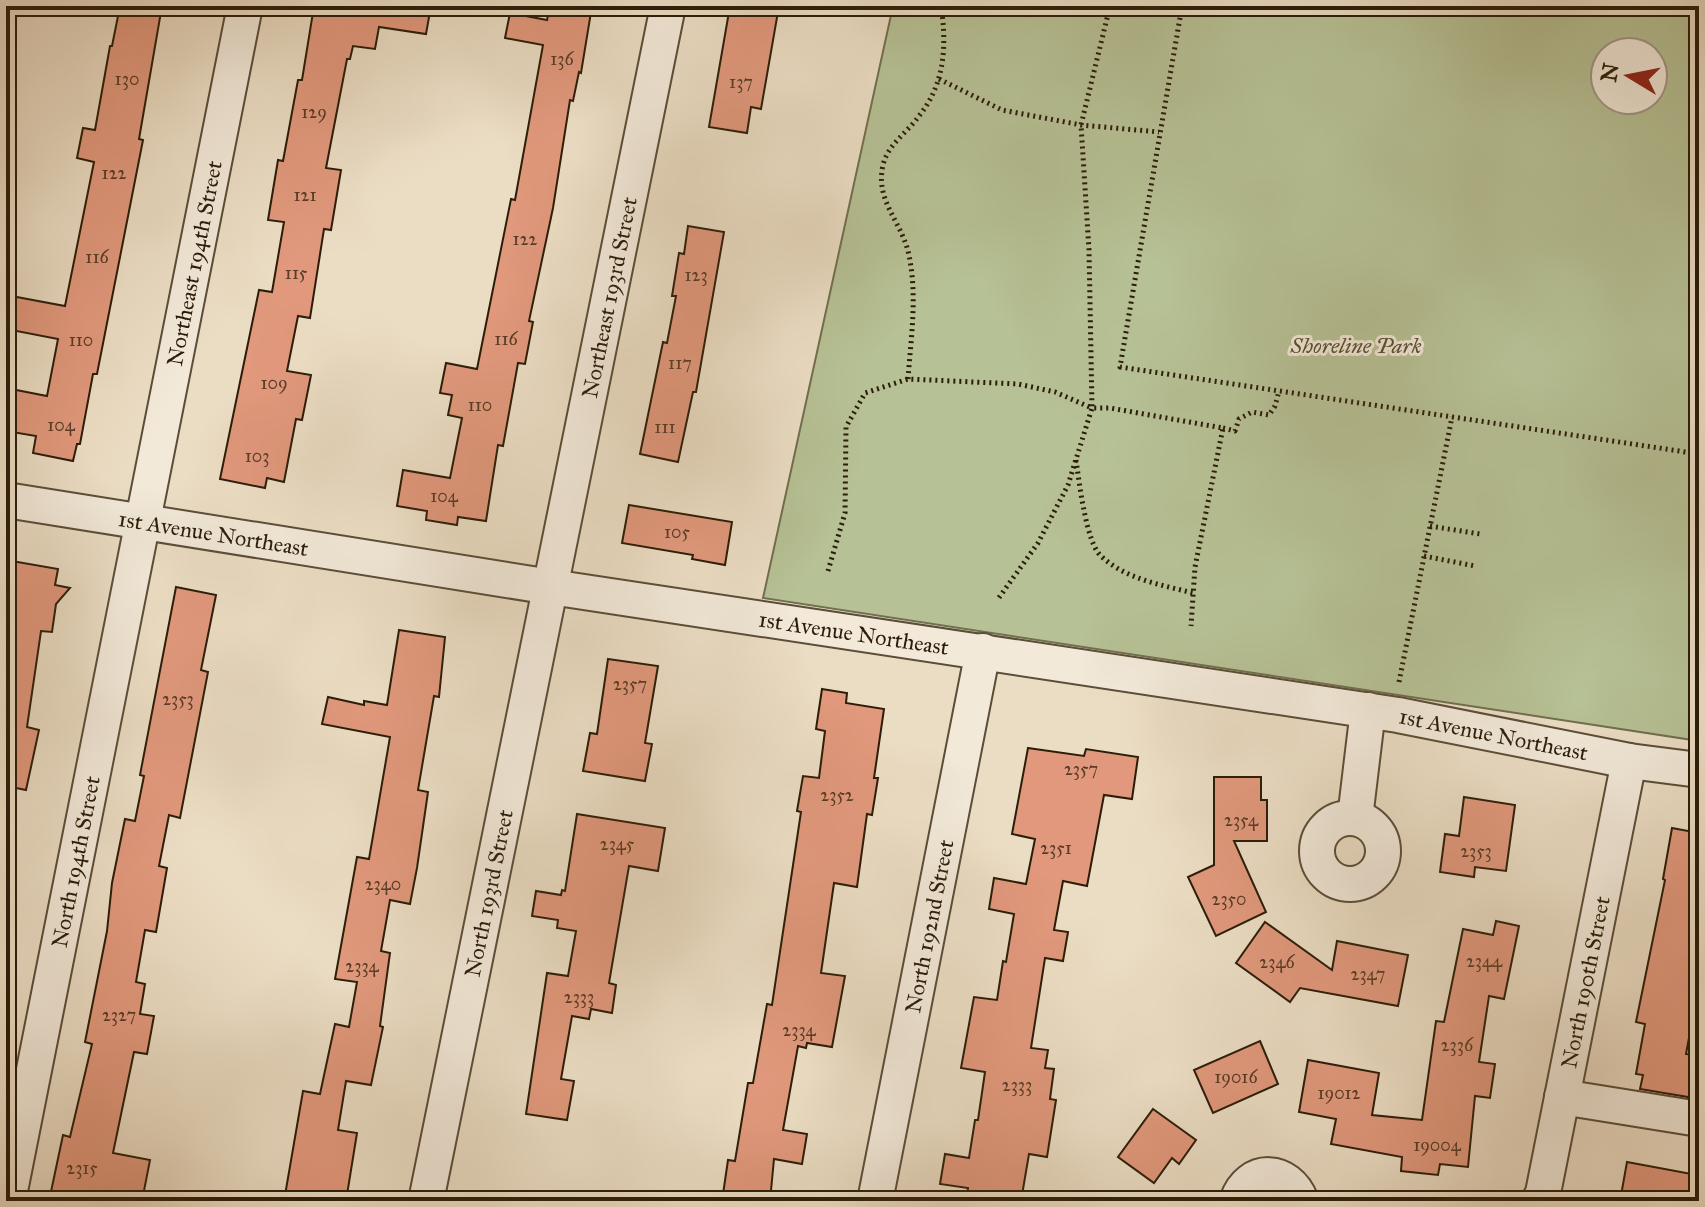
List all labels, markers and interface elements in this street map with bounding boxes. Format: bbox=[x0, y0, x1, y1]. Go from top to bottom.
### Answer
north arrow bbox=[1589, 36, 1669, 116]
house number: 136 bbox=[550, 48, 575, 70]
text: N bbox=[1595, 61, 1625, 84]
house number: 130 bbox=[115, 68, 139, 90]
house number: 137 bbox=[729, 71, 753, 93]
house number: 129 bbox=[301, 101, 327, 123]
street label: Northeast 194th Street bbox=[161, 158, 228, 368]
house number: 122 bbox=[102, 162, 127, 184]
house number: 121 bbox=[293, 184, 317, 206]
street label: Northeast 193rd Street bbox=[576, 194, 643, 400]
house number: 122 bbox=[513, 228, 538, 250]
house number: 116 bbox=[85, 246, 109, 268]
house number: 115 bbox=[285, 262, 308, 284]
house number: 123 bbox=[684, 264, 708, 286]
house number: 116 bbox=[494, 328, 518, 350]
house number: 110 bbox=[69, 329, 93, 351]
park label: Shoreline Park bbox=[1290, 332, 1422, 359]
house number: 117 bbox=[668, 352, 692, 374]
house number: 109 bbox=[260, 372, 288, 394]
house number: 110 bbox=[468, 394, 492, 416]
house number: 104 bbox=[47, 414, 76, 436]
house number: 111 bbox=[654, 416, 676, 438]
house number: 103 bbox=[245, 445, 269, 467]
house number: 104 bbox=[430, 485, 459, 507]
street label: 1st Avenue Northeast bbox=[116, 505, 310, 562]
house number: 105 bbox=[664, 521, 691, 543]
street label: 1st Avenue Northeast bbox=[757, 606, 951, 661]
house number: 2357 bbox=[613, 673, 647, 695]
house number: 2353 bbox=[162, 688, 194, 710]
street label: 1st Avenue Northeast bbox=[1397, 703, 1591, 767]
house number: 2357 bbox=[1064, 758, 1098, 780]
street label: North 194th Street bbox=[46, 773, 106, 950]
house number: 2352 bbox=[820, 784, 854, 806]
street label: North 193rd Street bbox=[459, 807, 519, 980]
house number: 2354 bbox=[1224, 809, 1259, 831]
house number: 2345 bbox=[600, 833, 635, 855]
street label: North 192nd Street bbox=[899, 837, 960, 1015]
house number: 2351 bbox=[1040, 837, 1072, 859]
house number: 2353 bbox=[1460, 840, 1492, 862]
house number: 2340 bbox=[365, 873, 401, 895]
house number: 2350 bbox=[1212, 888, 1246, 910]
street label: North 190th Street bbox=[1555, 893, 1616, 1071]
house number: 2344 bbox=[1466, 950, 1503, 972]
house number: 2346 bbox=[1259, 951, 1295, 973]
house number: 2334 bbox=[345, 955, 380, 977]
house number: 2347 bbox=[1351, 963, 1385, 985]
house number: 2333 bbox=[564, 986, 594, 1008]
house number: 2327 bbox=[102, 1004, 136, 1026]
house number: 2334 bbox=[782, 1019, 817, 1041]
house number: 2336 bbox=[1441, 1034, 1474, 1056]
house number: 19016 bbox=[1214, 1066, 1258, 1088]
house number: 2333 bbox=[1002, 1074, 1032, 1096]
house number: 19012 bbox=[1318, 1082, 1361, 1104]
house number: 19004 bbox=[1413, 1134, 1462, 1156]
house number: 2315 bbox=[66, 1157, 98, 1179]

